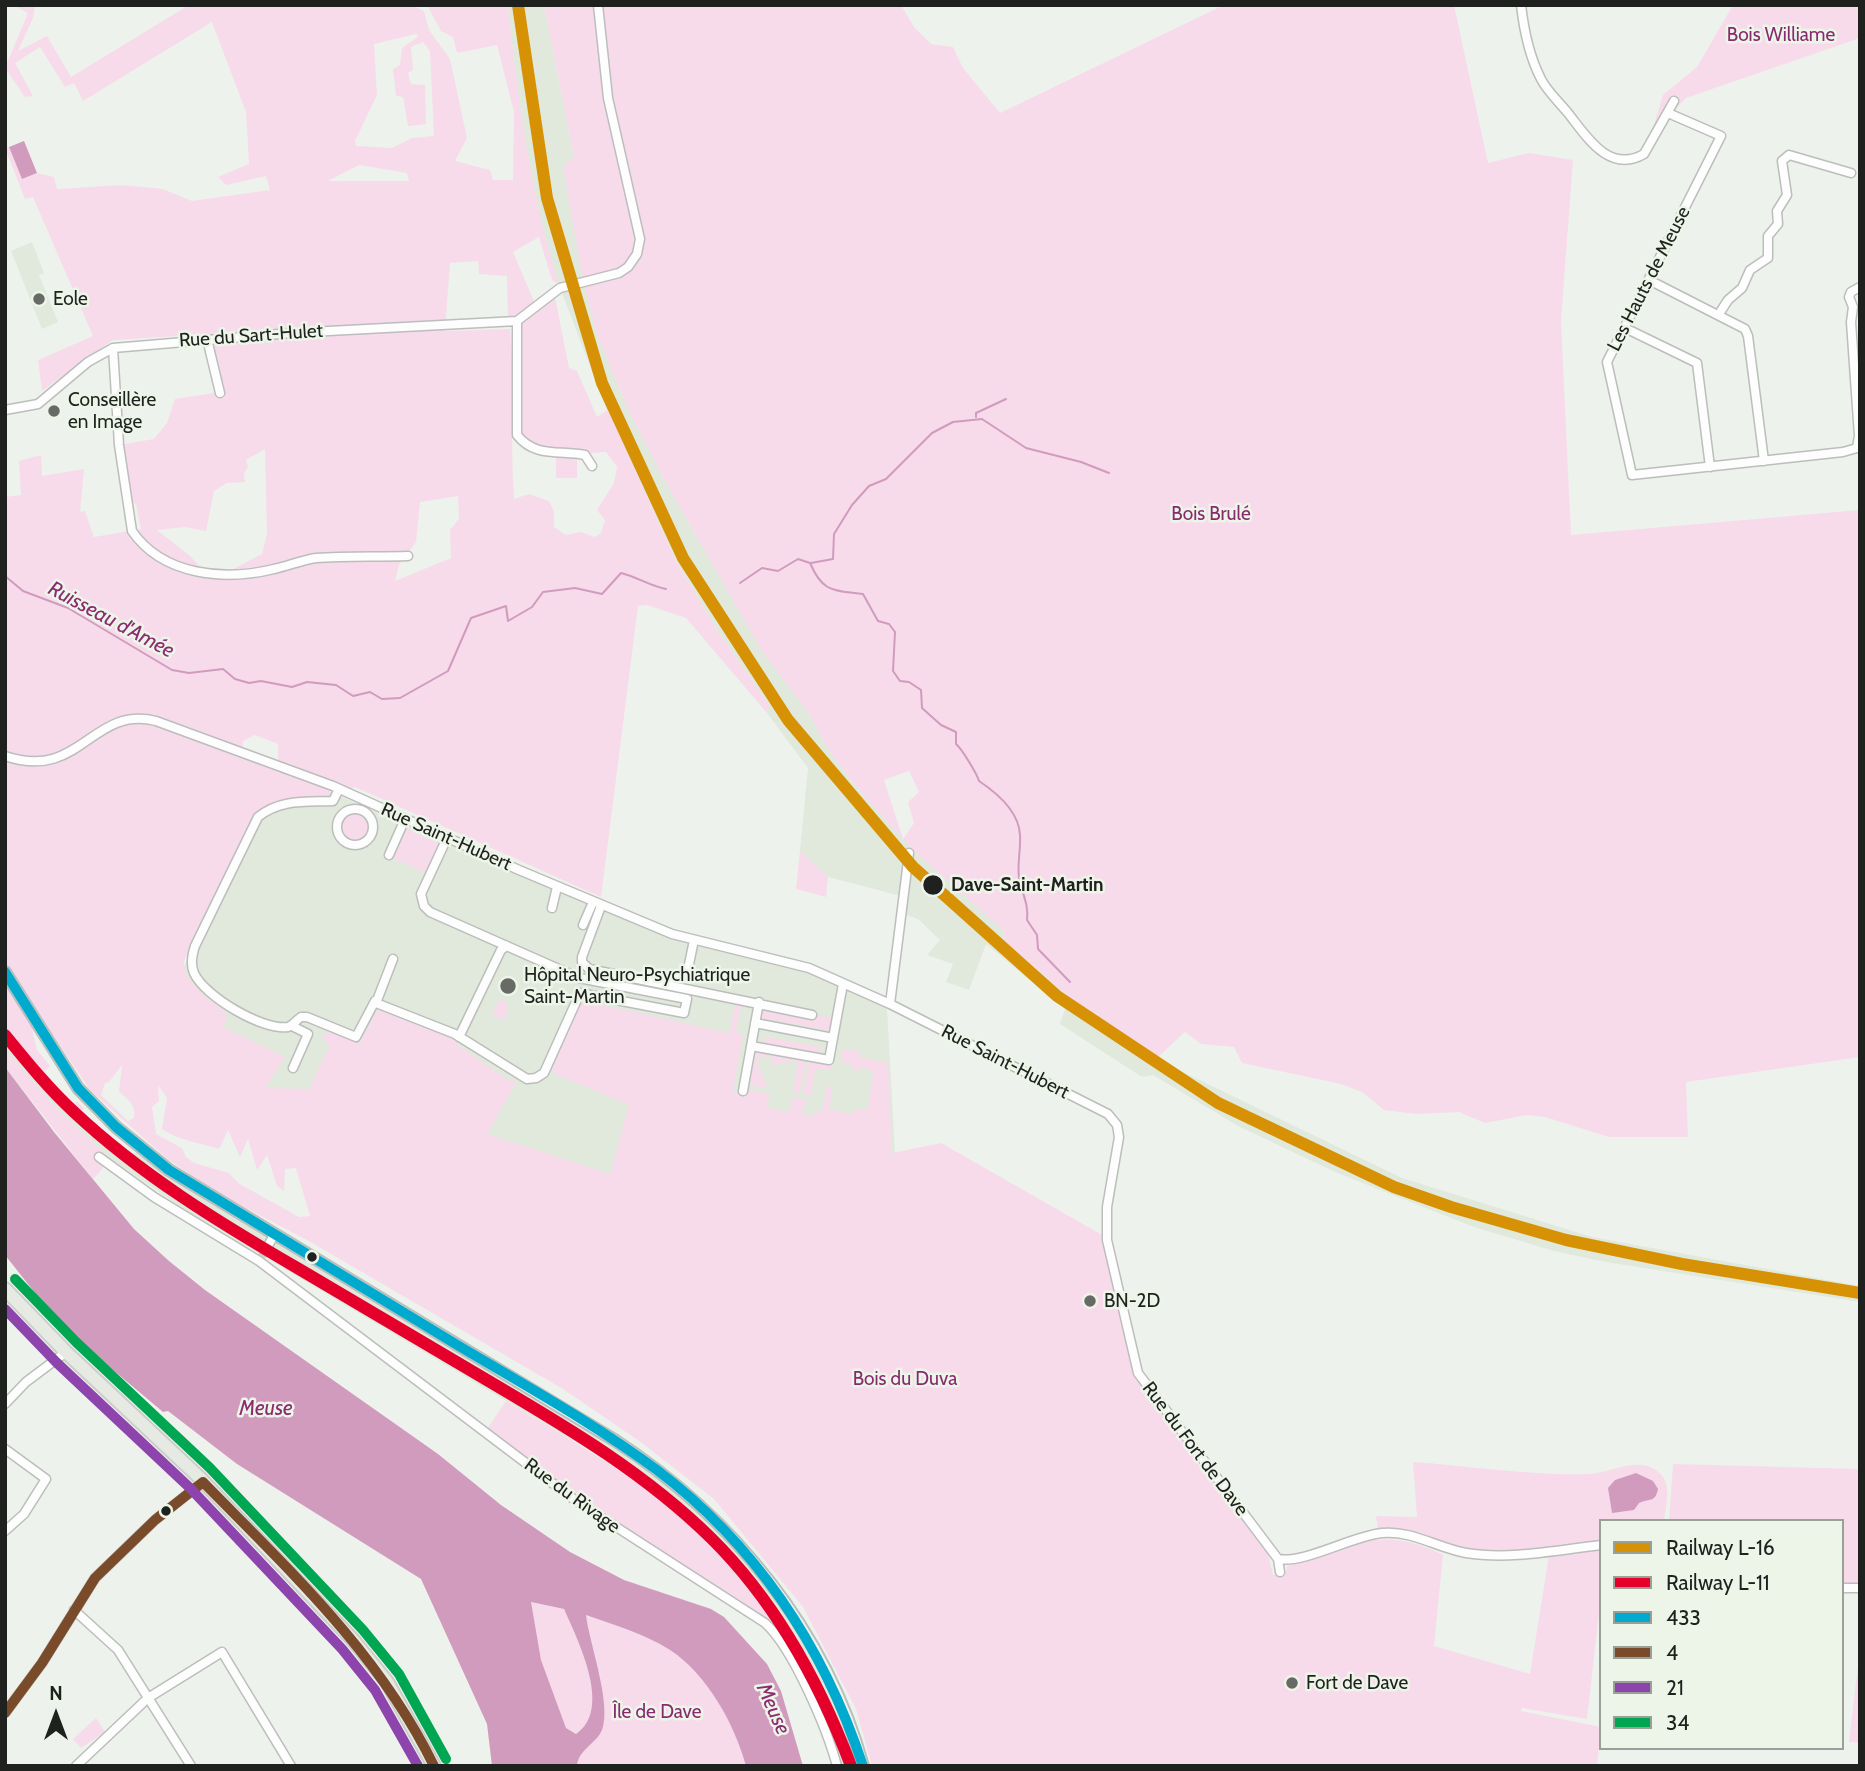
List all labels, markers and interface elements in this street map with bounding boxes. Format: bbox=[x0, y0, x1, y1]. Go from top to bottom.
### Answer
park label: Bois Williame bbox=[1727, 24, 1835, 46]
street label: Les Hauts de Meuse bbox=[1603, 203, 1695, 355]
place label: Eole bbox=[53, 288, 88, 310]
marker: Eole bbox=[31, 291, 47, 307]
street label: Rue du Sart-Hulet bbox=[178, 320, 324, 352]
place label: Conseillère en Image bbox=[68, 389, 156, 433]
marker: Conseillère en Image bbox=[46, 403, 62, 419]
park label: Bois Brulé bbox=[1171, 503, 1251, 525]
water label: Ruisseau d'Amée bbox=[44, 576, 178, 664]
street label: Rue Saint-Hubert bbox=[377, 798, 515, 876]
marker: Dave-Saint-Martin bbox=[921, 873, 945, 897]
place label: Dave-Saint-Martin bbox=[951, 874, 1104, 896]
place label: Hôpital Neuro-Psychiatrique Saint-Martin bbox=[524, 964, 750, 1008]
marker: Hôpital Neuro-Psychiatrique Saint-Martin bbox=[498, 976, 518, 996]
street label: Rue Saint-Hubert bbox=[937, 1020, 1073, 1104]
unlabelled marker bbox=[305, 1250, 319, 1264]
place label: BN-2D bbox=[1104, 1290, 1160, 1312]
marker: BN-2D bbox=[1082, 1293, 1098, 1309]
park label: Bois du Duva bbox=[853, 1368, 957, 1390]
street label: Rue du Fort de Dave bbox=[1137, 1377, 1253, 1521]
water label: Meuse bbox=[239, 1396, 293, 1422]
street label: Rue du Rivage bbox=[520, 1454, 624, 1538]
unlabelled marker bbox=[159, 1504, 173, 1518]
legend bbox=[1599, 1519, 1844, 1750]
text: Railway L-16 bbox=[1666, 1535, 1775, 1560]
text: Railway L-11 bbox=[1666, 1570, 1770, 1595]
text: 433 bbox=[1666, 1605, 1701, 1630]
text: 4 bbox=[1666, 1640, 1678, 1665]
place label: Fort de Dave bbox=[1306, 1672, 1408, 1694]
marker: Fort de Dave bbox=[1284, 1675, 1300, 1691]
text: 21 bbox=[1666, 1675, 1684, 1700]
north arrow bbox=[21, 1680, 91, 1750]
water label: Meuse bbox=[751, 1680, 795, 1738]
text: N bbox=[49, 1682, 63, 1705]
park label: Île de Dave bbox=[613, 1701, 701, 1723]
text: 34 bbox=[1666, 1710, 1690, 1735]

